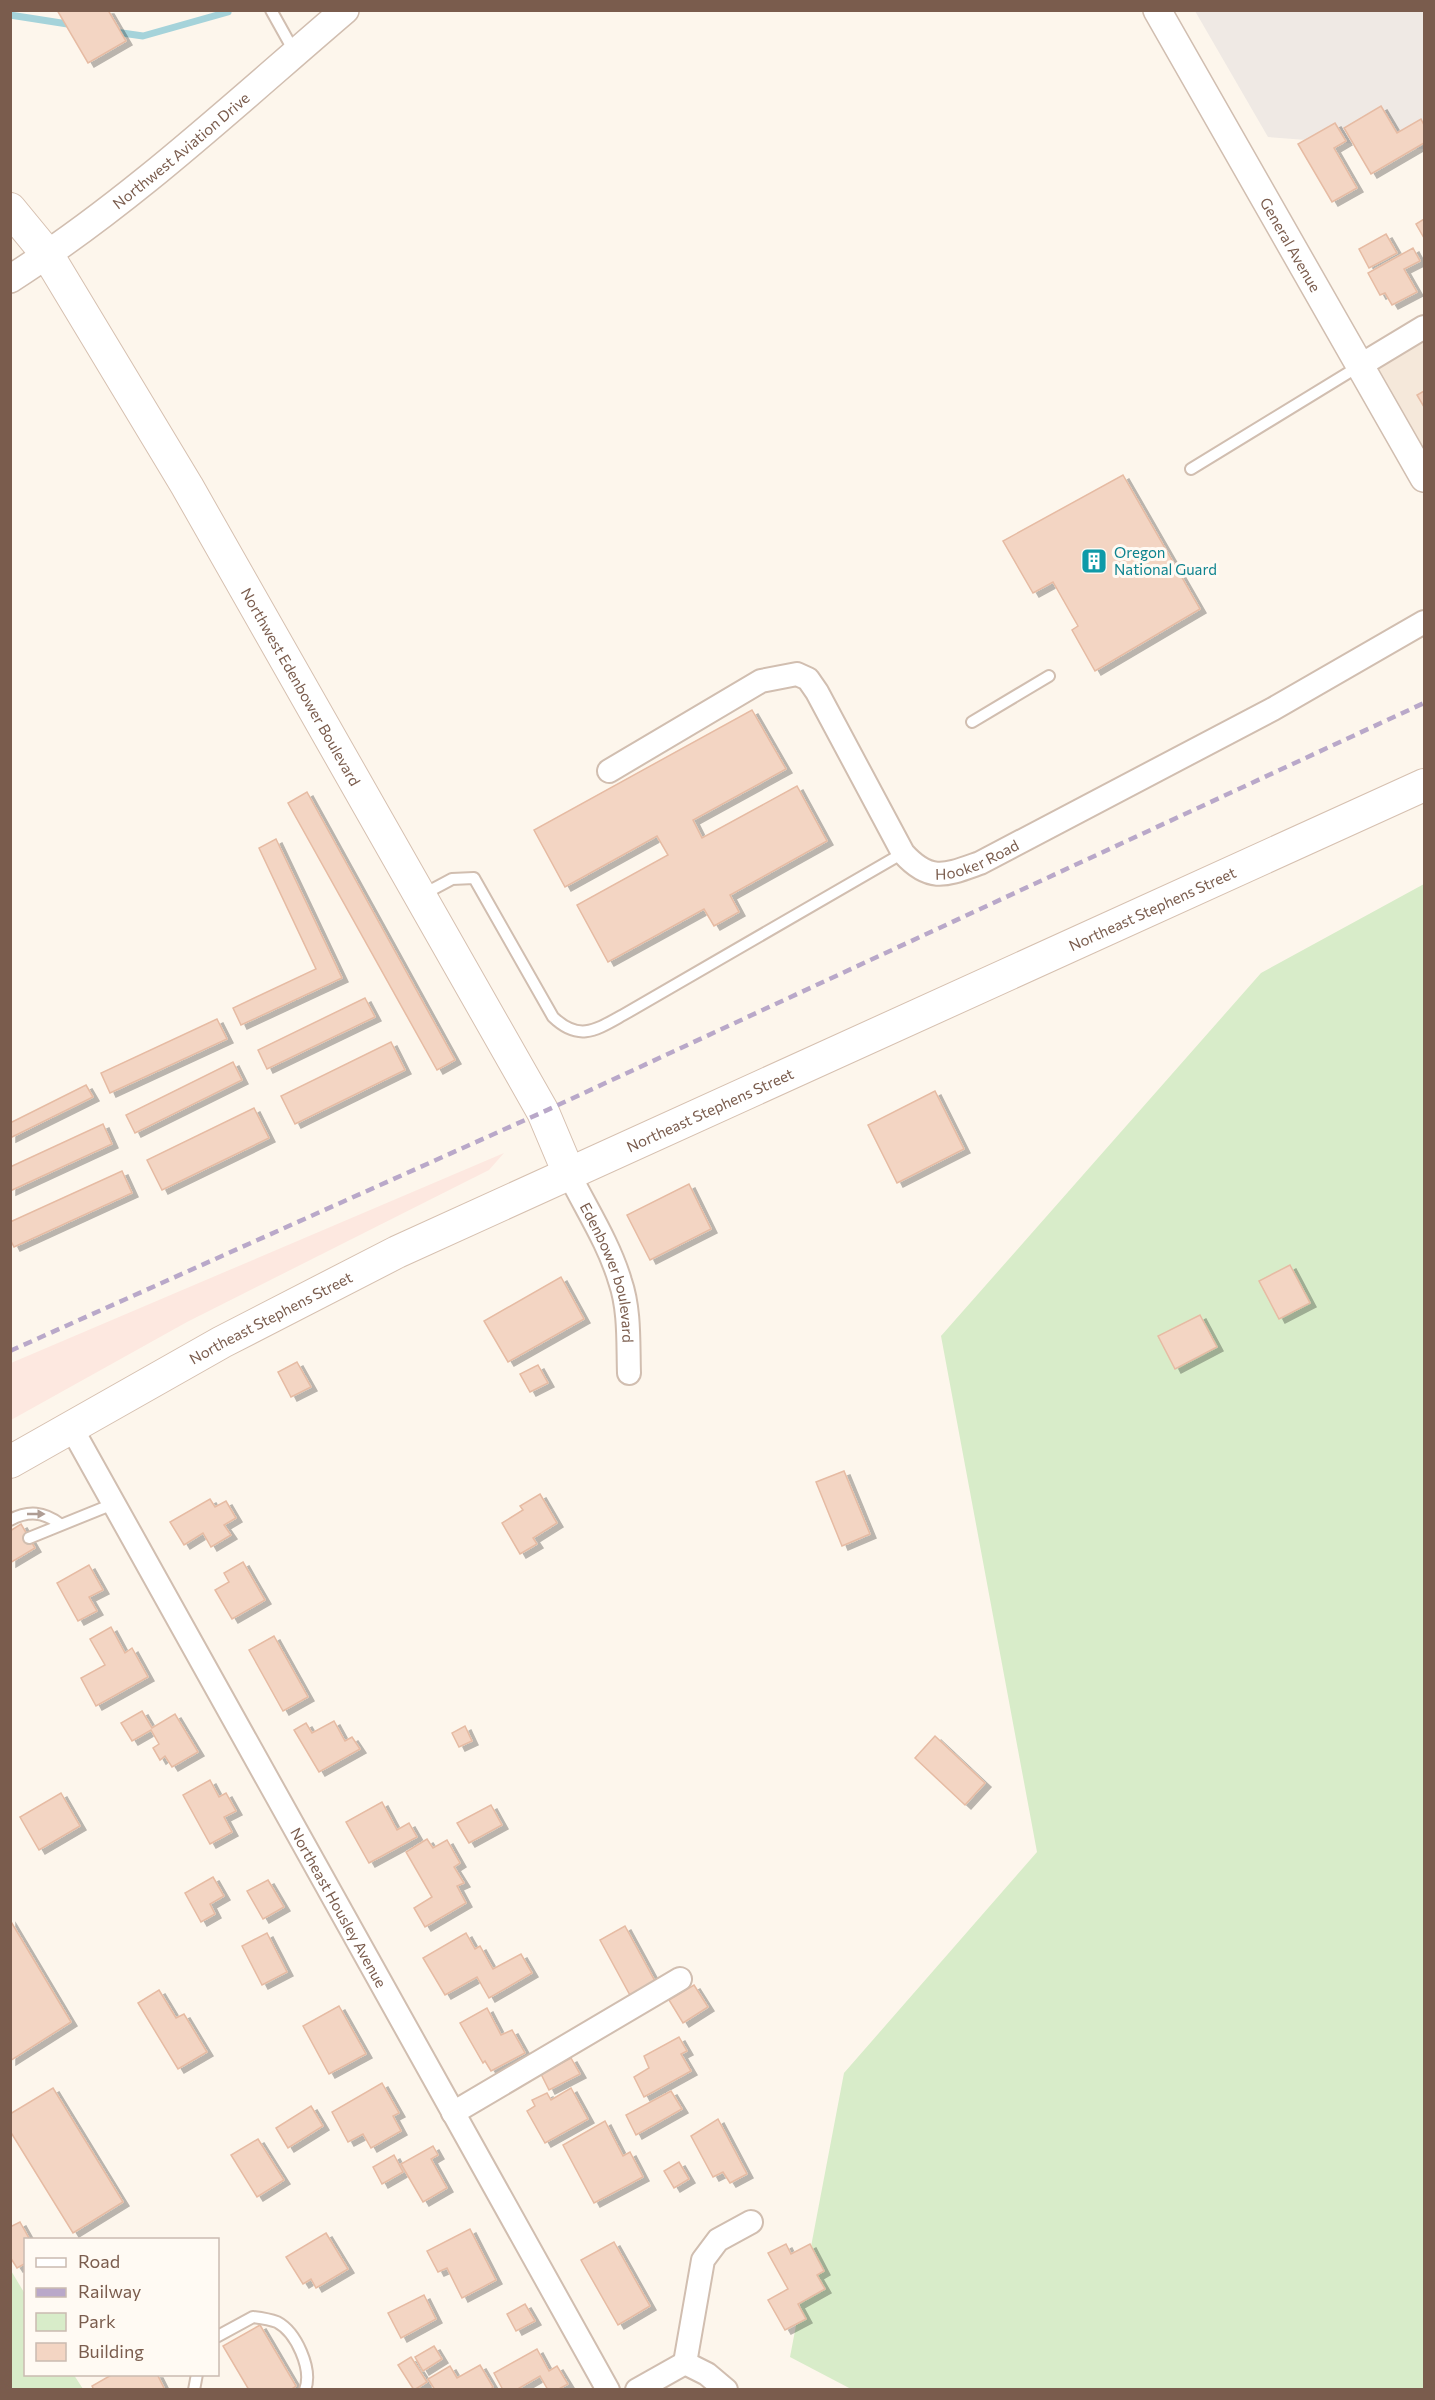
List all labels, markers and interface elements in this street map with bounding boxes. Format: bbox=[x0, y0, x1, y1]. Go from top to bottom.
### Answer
street label: Northwest Aviation Drive bbox=[109, 88, 253, 212]
street label: General Avenue bbox=[1257, 194, 1325, 295]
place label: Oregon National Guard bbox=[1114, 543, 1217, 578]
building icon: Oregon National Guard bbox=[1079, 546, 1109, 576]
street label: Northwest Edenbower Boulevard bbox=[238, 584, 365, 789]
street label: Hooker Road bbox=[935, 835, 1022, 883]
street label: Northeast Stephens Street bbox=[1066, 863, 1239, 954]
street label: Northeast Stephens Street bbox=[623, 1064, 796, 1156]
street label: Edenbower boulevard bbox=[577, 1199, 637, 1343]
street label: Northeast Stephens Street bbox=[186, 1268, 355, 1368]
one-way arrow bbox=[27, 1509, 46, 1519]
street label: Northeast Housley Avenue bbox=[287, 1824, 391, 1991]
legend bbox=[24, 2238, 219, 2376]
text: Road bbox=[78, 2250, 120, 2272]
text: Railway bbox=[78, 2280, 141, 2302]
text: Park bbox=[78, 2310, 116, 2332]
text: Building bbox=[78, 2340, 144, 2362]

